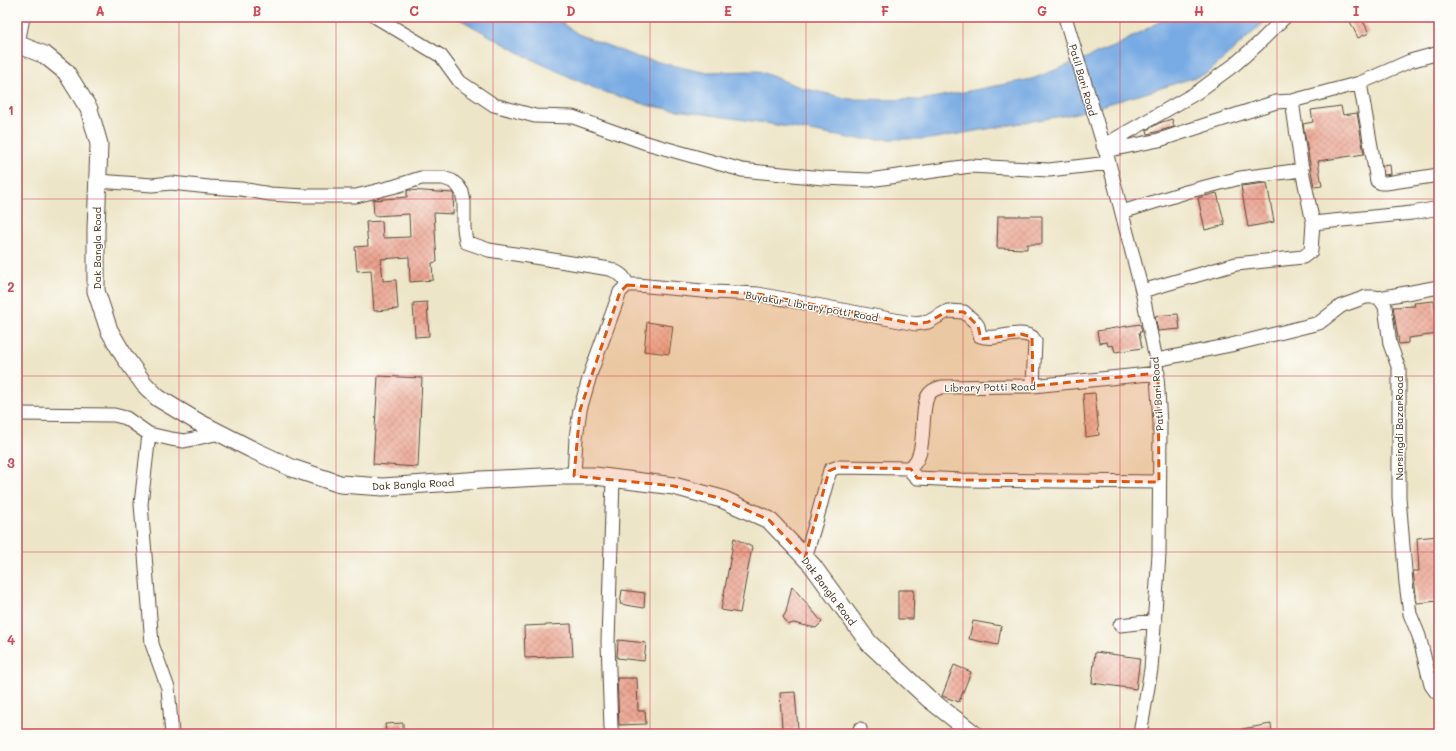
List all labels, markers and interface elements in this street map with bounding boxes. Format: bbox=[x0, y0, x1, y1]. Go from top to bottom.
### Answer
text: A bbox=[95, 2, 105, 19]
text: B bbox=[253, 2, 262, 19]
text: C bbox=[409, 2, 419, 19]
text: D bbox=[566, 2, 576, 19]
text: E bbox=[724, 2, 732, 19]
text: F bbox=[881, 2, 889, 19]
text: G bbox=[1037, 2, 1047, 19]
text: H bbox=[1194, 2, 1204, 19]
text: I bbox=[1353, 2, 1360, 19]
street label: Patil Bari Road bbox=[1066, 42, 1100, 118]
text: 1 bbox=[8, 101, 14, 118]
street label: Dak Bangla Road bbox=[90, 207, 104, 289]
text: 2 bbox=[7, 278, 15, 295]
street label: Buyakur-Library potti Road bbox=[745, 287, 879, 325]
street label: Patil Bari Road bbox=[1147, 357, 1167, 431]
street label: Narsingdi BazarRoad bbox=[1392, 376, 1406, 480]
street label: Library Potti Road bbox=[944, 379, 1036, 395]
text: 3 bbox=[7, 454, 15, 471]
street label: Dak Bangla Road bbox=[372, 475, 454, 493]
street label: Dak Bangla Road bbox=[799, 554, 859, 628]
text: 4 bbox=[7, 631, 15, 648]

